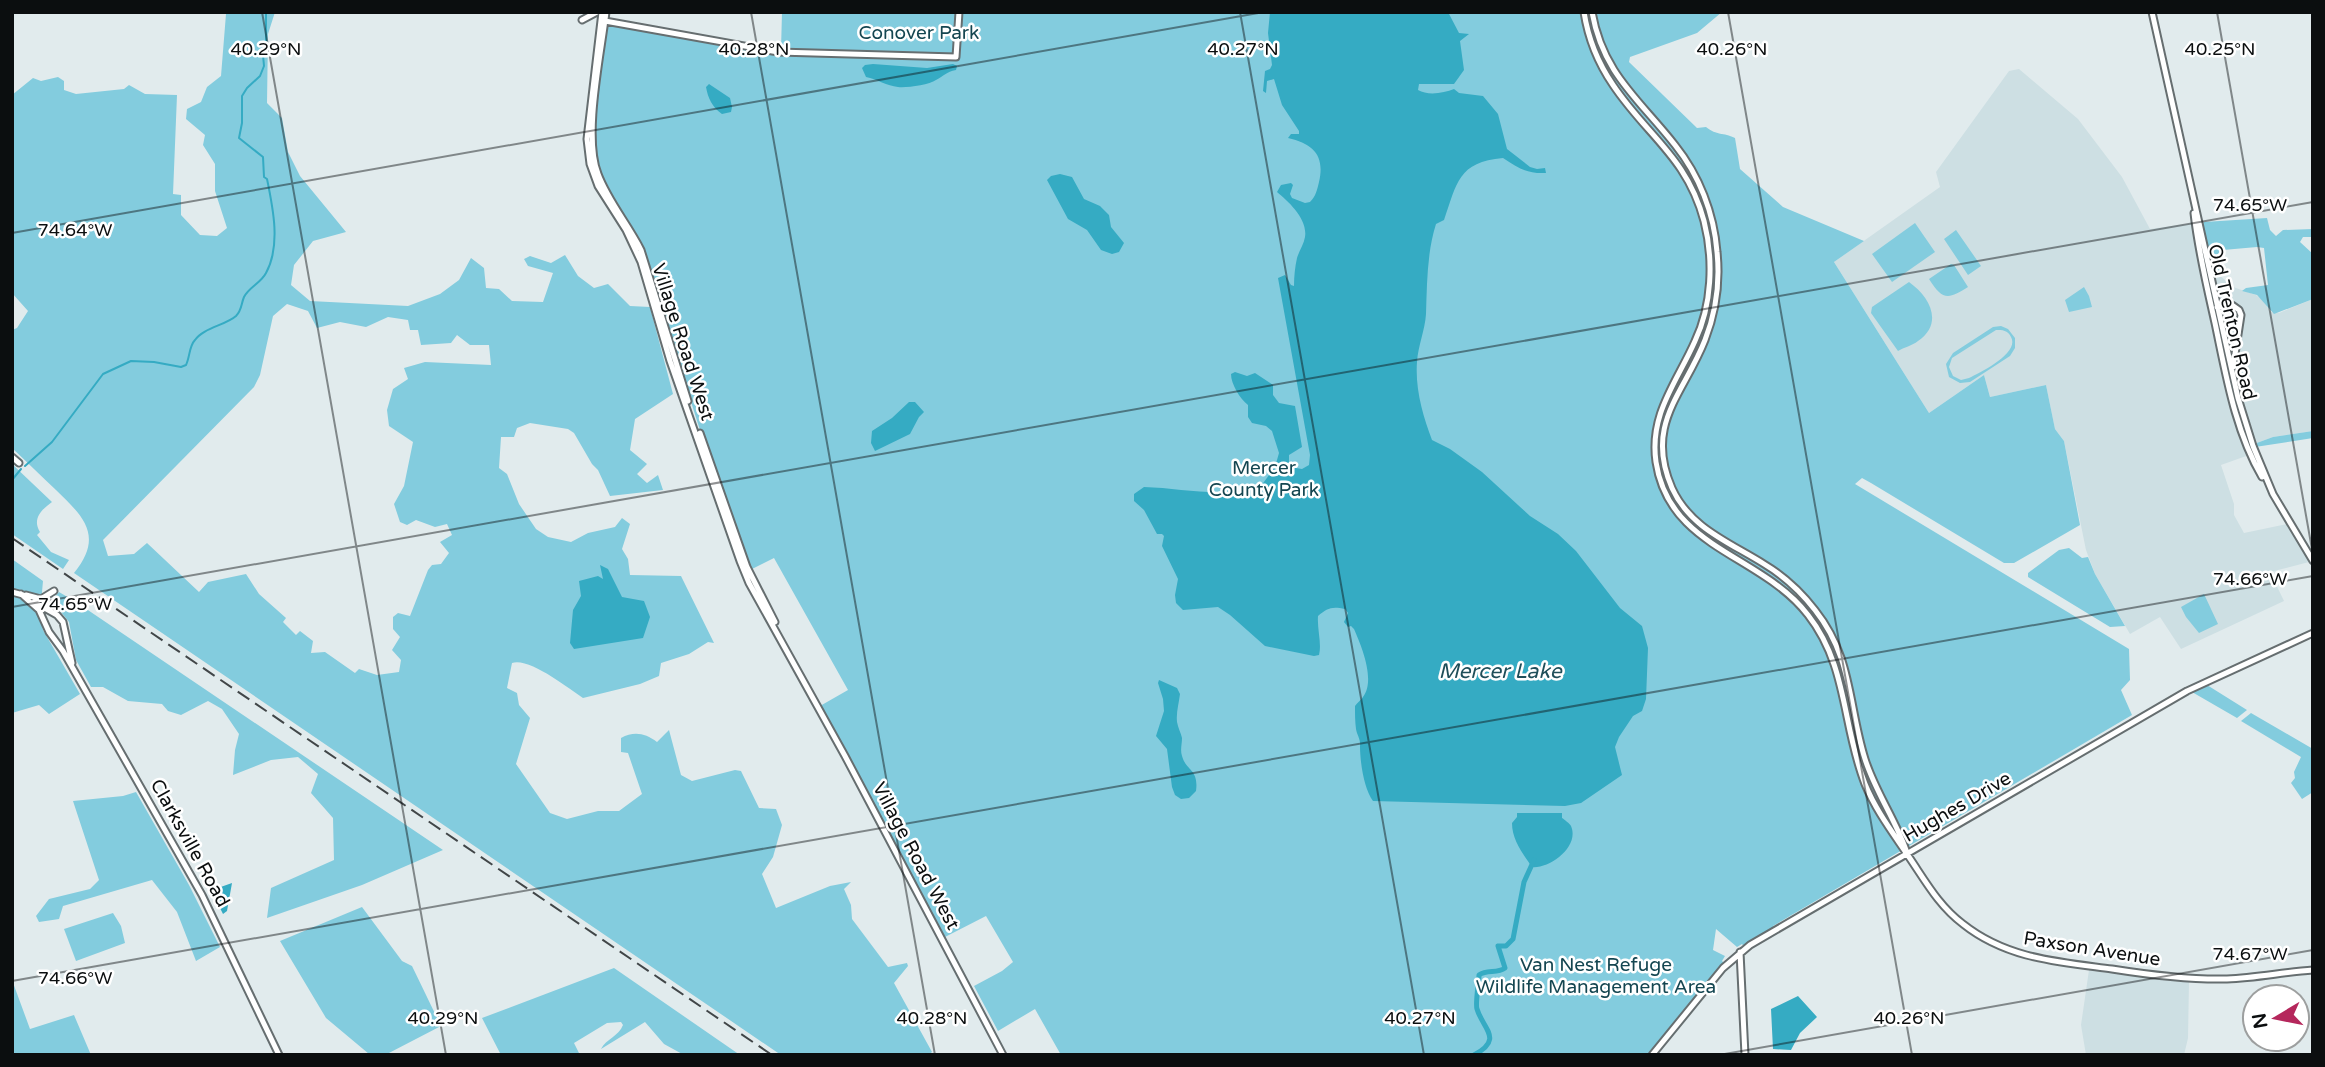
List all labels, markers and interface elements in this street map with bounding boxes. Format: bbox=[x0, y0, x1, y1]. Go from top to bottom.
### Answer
park label: Conover Park bbox=[859, 22, 979, 44]
text: 40.29°N bbox=[230, 38, 302, 60]
text: 40.28°N bbox=[718, 38, 790, 60]
text: 40.27°N bbox=[1207, 38, 1279, 60]
text: 40.26°N bbox=[1697, 38, 1767, 60]
text: 40.25°N bbox=[2185, 38, 2255, 60]
text: 74.65°W bbox=[2213, 194, 2287, 216]
text: 74.64°W bbox=[38, 219, 112, 241]
street label: Old Trenton Road bbox=[2203, 242, 2261, 402]
street label: Village Road West bbox=[647, 261, 719, 423]
park label: Mercer County Park bbox=[1209, 457, 1319, 501]
text: 74.66°W bbox=[2213, 568, 2287, 590]
text: 74.65°W bbox=[38, 593, 112, 615]
water label: Mercer Lake bbox=[1438, 659, 1563, 684]
street label: Hughes Drive bbox=[1899, 767, 2015, 847]
street label: Clarksville Road bbox=[146, 775, 234, 911]
street label: Village Road West bbox=[868, 779, 964, 933]
street label: Paxson Avenue bbox=[2022, 927, 2162, 971]
text: 74.67°W bbox=[2212, 943, 2288, 965]
park label: Van Nest Refuge Wildlife Management Area bbox=[1476, 954, 1716, 998]
text: 74.66°W bbox=[38, 967, 112, 989]
north arrow bbox=[2241, 983, 2311, 1053]
text: 40.29°N bbox=[407, 1007, 479, 1029]
text: 40.28°N bbox=[896, 1007, 968, 1029]
text: 40.27°N bbox=[1384, 1007, 1456, 1029]
text: 40.26°N bbox=[1874, 1007, 1944, 1029]
text: N bbox=[2248, 1011, 2272, 1030]

